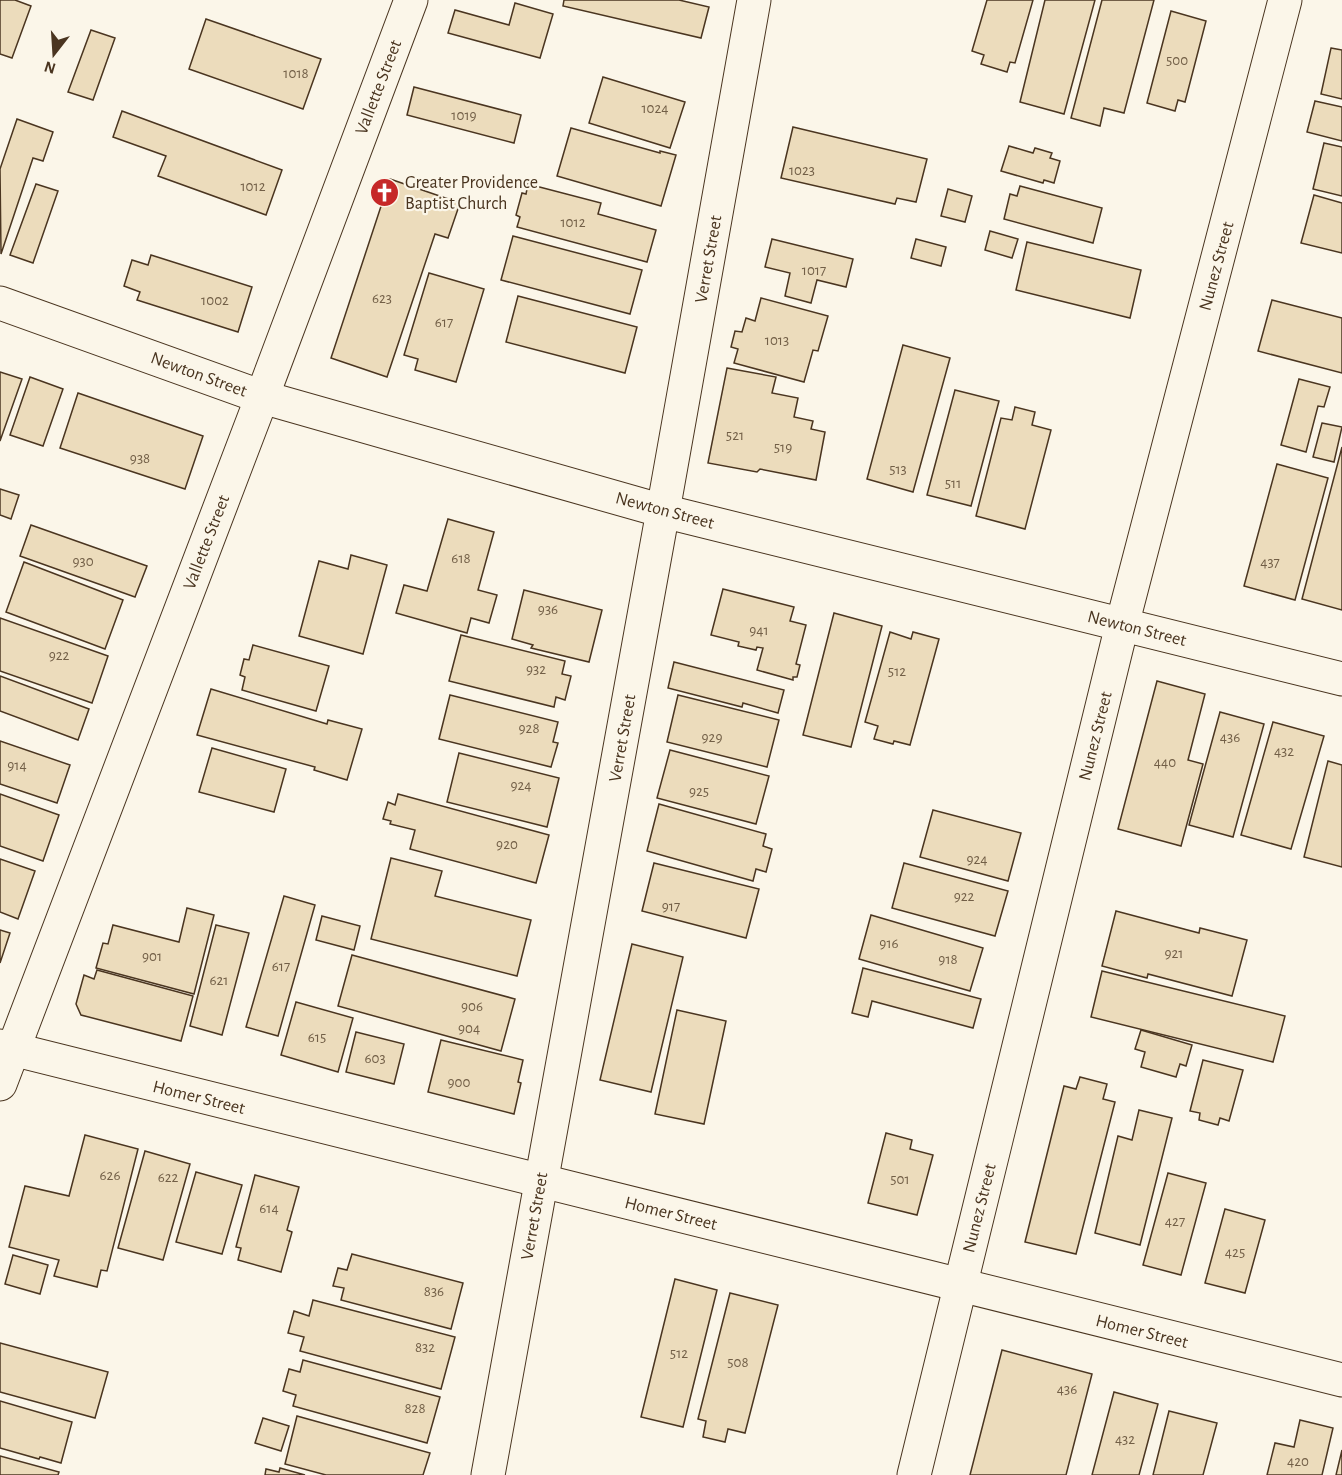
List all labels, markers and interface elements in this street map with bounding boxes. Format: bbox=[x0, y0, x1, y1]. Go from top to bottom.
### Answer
north arrow bbox=[24, 24, 84, 84]
street label: Vallette Street bbox=[353, 37, 405, 137]
house number: 500 bbox=[1166, 53, 1188, 68]
text: N bbox=[42, 58, 58, 77]
house number: 1018 bbox=[283, 66, 309, 81]
house number: 1024 bbox=[641, 101, 669, 116]
house number: 1019 bbox=[451, 108, 477, 123]
house number: 1023 bbox=[789, 163, 815, 178]
place label: Greater Providence Baptist Church bbox=[405, 174, 538, 213]
church icon: Greater Providence Baptist Church bbox=[368, 176, 400, 208]
house number: 1012 bbox=[240, 179, 266, 194]
street label: Verret Street bbox=[692, 214, 726, 304]
house number: 1012 bbox=[560, 215, 586, 230]
street label: Nunez Street bbox=[1196, 220, 1238, 313]
house number: 1017 bbox=[802, 263, 826, 278]
house number: 623 bbox=[372, 291, 392, 306]
house number: 1002 bbox=[201, 293, 229, 308]
house number: 617 bbox=[435, 315, 453, 330]
house number: 1013 bbox=[765, 333, 789, 348]
street label: Newton Street bbox=[148, 349, 249, 401]
house number: 521 bbox=[726, 428, 744, 443]
house number: 519 bbox=[774, 440, 792, 455]
house number: 938 bbox=[130, 451, 150, 466]
house number: 513 bbox=[889, 462, 907, 477]
house number: 511 bbox=[945, 476, 961, 491]
street label: Newton Street bbox=[614, 489, 716, 533]
street label: Vallette Street bbox=[181, 492, 233, 592]
house number: 618 bbox=[451, 551, 471, 566]
house number: 930 bbox=[72, 554, 94, 569]
house number: 437 bbox=[1260, 555, 1280, 570]
house number: 936 bbox=[538, 602, 558, 617]
street label: Newton Street bbox=[1086, 608, 1188, 650]
house number: 941 bbox=[749, 623, 769, 638]
house number: 922 bbox=[49, 648, 70, 663]
house number: 932 bbox=[526, 662, 546, 677]
house number: 512 bbox=[888, 664, 906, 679]
street label: Nunez Street bbox=[1076, 689, 1116, 783]
street label: Verret Street bbox=[606, 693, 640, 783]
house number: 928 bbox=[519, 721, 540, 736]
house number: 929 bbox=[702, 730, 722, 745]
house number: 436 bbox=[1220, 730, 1240, 745]
house number: 432 bbox=[1274, 744, 1294, 759]
house number: 440 bbox=[1154, 755, 1176, 770]
house number: 914 bbox=[7, 758, 27, 773]
house number: 924 bbox=[510, 778, 532, 793]
house number: 925 bbox=[689, 784, 709, 799]
house number: 920 bbox=[496, 837, 518, 852]
house number: 924 bbox=[966, 852, 988, 867]
house number: 922 bbox=[954, 889, 975, 904]
house number: 917 bbox=[662, 899, 680, 914]
house number: 916 bbox=[879, 936, 899, 951]
house number: 921 bbox=[1164, 946, 1184, 961]
house number: 901 bbox=[142, 949, 162, 964]
house number: 918 bbox=[938, 952, 958, 967]
house number: 617 bbox=[272, 959, 290, 974]
house number: 621 bbox=[209, 973, 229, 988]
house number: 906 bbox=[461, 999, 483, 1014]
house number: 904 bbox=[458, 1021, 480, 1036]
house number: 615 bbox=[308, 1030, 326, 1045]
house number: 603 bbox=[364, 1051, 386, 1066]
house number: 900 bbox=[448, 1075, 471, 1090]
street label: Homer Street bbox=[151, 1078, 247, 1118]
street label: Nunez Street bbox=[960, 1161, 1000, 1255]
house number: 626 bbox=[100, 1168, 120, 1183]
house number: 622 bbox=[158, 1170, 179, 1185]
street label: Verret Street bbox=[518, 1171, 552, 1261]
house number: 501 bbox=[890, 1172, 910, 1187]
street label: Homer Street bbox=[623, 1194, 719, 1234]
house number: 614 bbox=[259, 1201, 279, 1216]
house number: 427 bbox=[1165, 1214, 1185, 1229]
house number: 425 bbox=[1225, 1245, 1245, 1260]
house number: 836 bbox=[424, 1284, 444, 1299]
street label: Homer Street bbox=[1094, 1312, 1190, 1352]
house number: 832 bbox=[415, 1340, 435, 1355]
house number: 512 bbox=[670, 1346, 688, 1361]
house number: 508 bbox=[727, 1355, 749, 1370]
house number: 436 bbox=[1057, 1382, 1077, 1397]
house number: 828 bbox=[404, 1401, 426, 1416]
house number: 432 bbox=[1115, 1432, 1135, 1447]
house number: 420 bbox=[1287, 1454, 1309, 1469]

